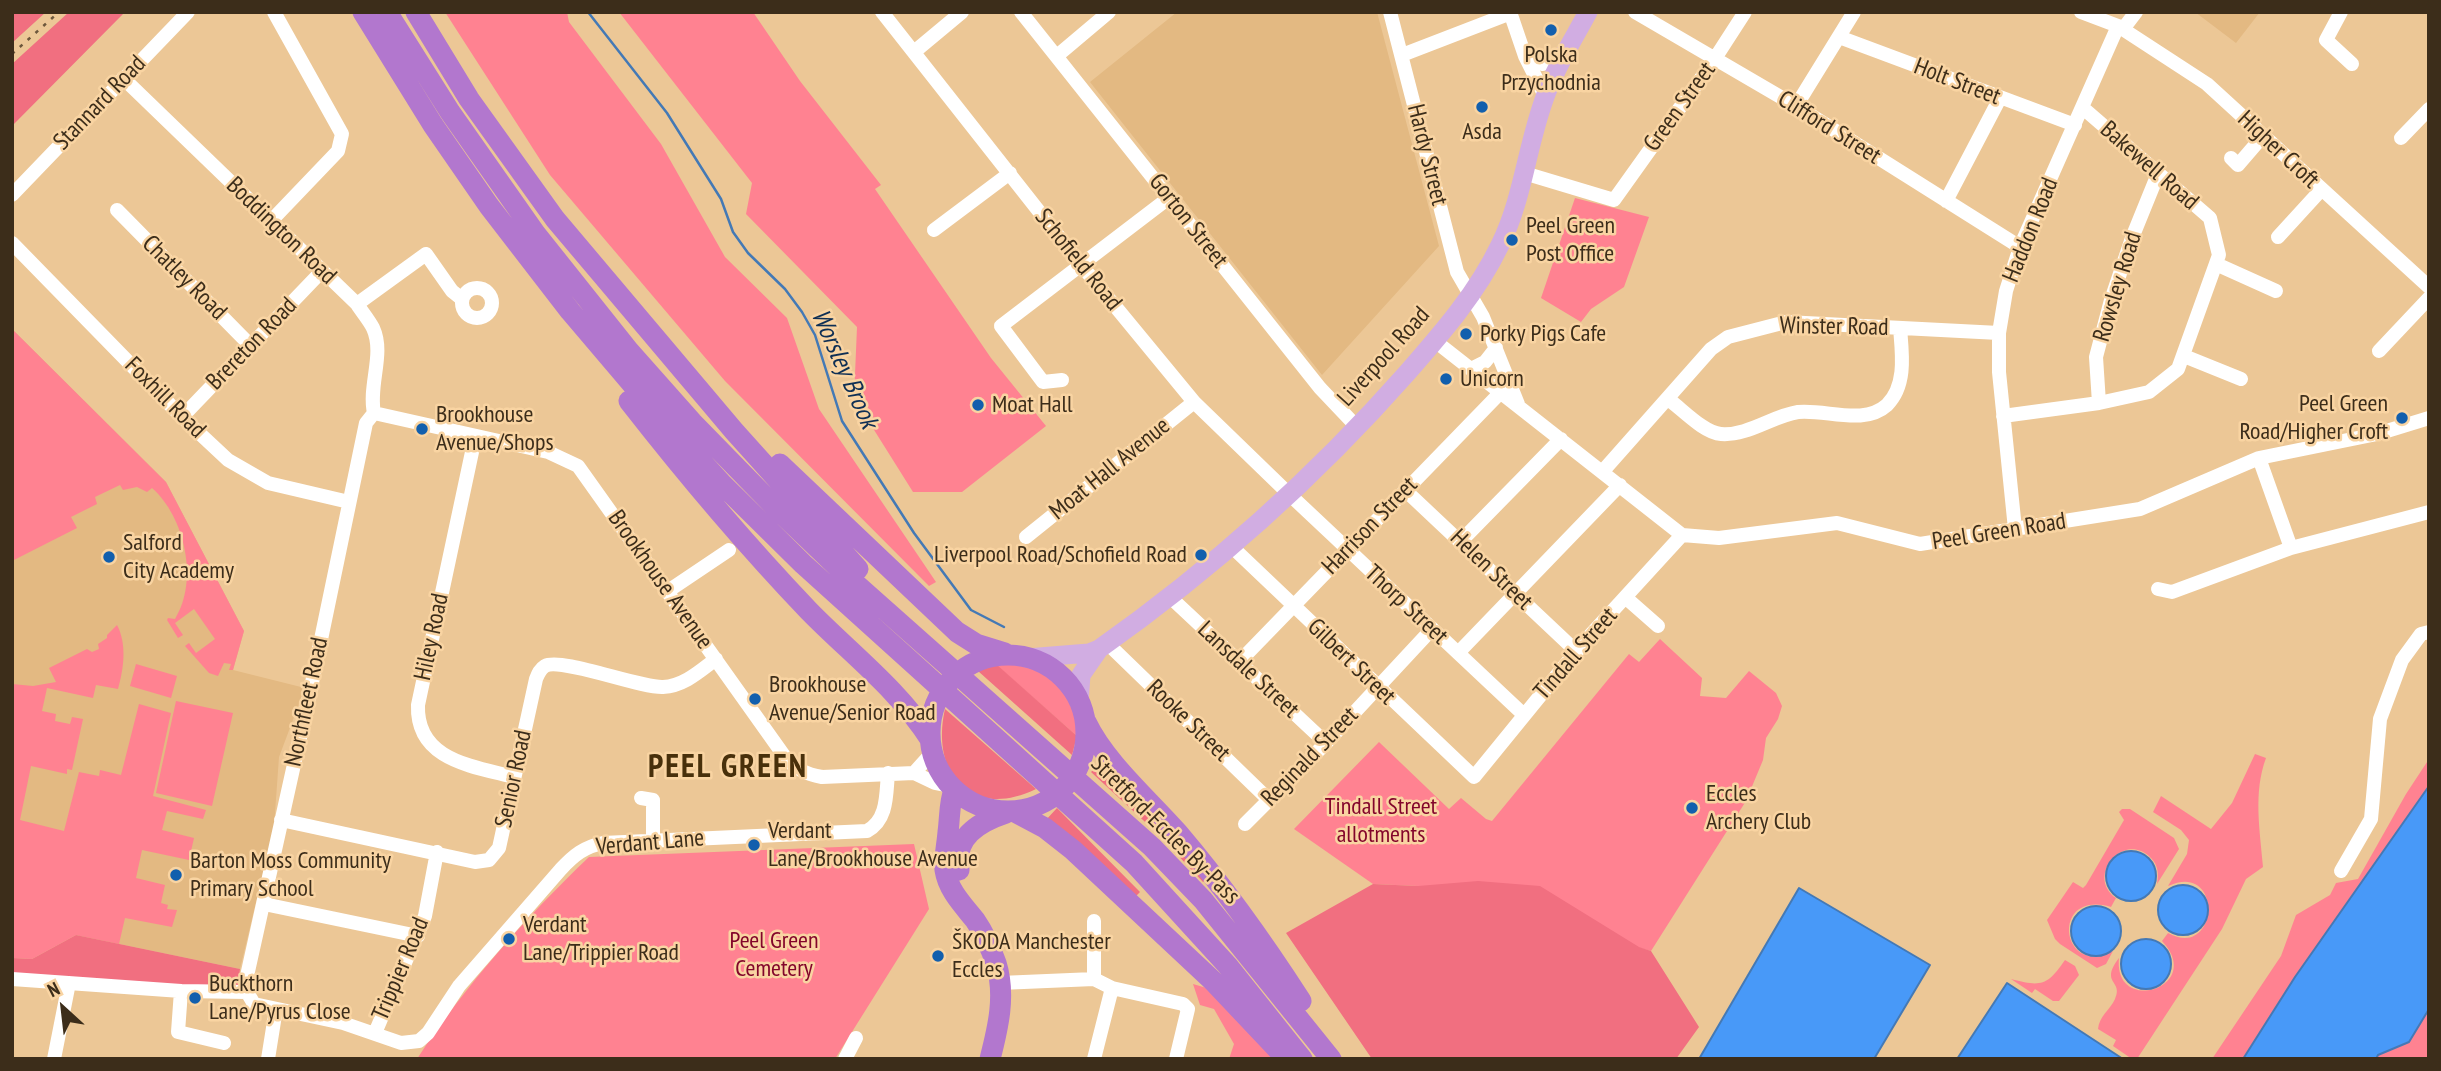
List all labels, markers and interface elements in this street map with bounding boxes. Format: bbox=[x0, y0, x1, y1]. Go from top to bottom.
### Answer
marker: Polska Przychodnia bbox=[1543, 22, 1559, 38]
place label: Polska Przychodnia bbox=[1501, 41, 1601, 97]
street label: Stannard Road bbox=[48, 50, 152, 156]
street label: Holt Street bbox=[1910, 52, 2004, 112]
street label: Green Street bbox=[1638, 57, 1722, 157]
street label: Clifford Street bbox=[1772, 85, 1886, 171]
marker: Asda bbox=[1474, 99, 1490, 115]
street label: Hardy Street bbox=[1401, 101, 1453, 209]
street label: Higher Croft bbox=[2231, 105, 2325, 195]
street label: Bakewell Road bbox=[2094, 116, 2204, 216]
place label: Asda bbox=[1462, 118, 1502, 146]
street label: Gorton Street bbox=[1142, 168, 1234, 274]
street label: Boddington Road bbox=[220, 171, 342, 291]
street label: Haddon Road bbox=[1997, 174, 2065, 286]
street label: Schofield Road bbox=[1028, 203, 1128, 317]
place label: Peel Green Post Office bbox=[1526, 212, 1615, 268]
street label: Rowsley Road bbox=[2088, 229, 2148, 345]
street label: Chatley Road bbox=[136, 230, 232, 326]
marker: Peel Green Post Office bbox=[1504, 232, 1520, 248]
street label: Brereton Road bbox=[201, 292, 303, 396]
street label: Liverpool Road bbox=[1332, 301, 1436, 413]
water label: Worsley Brook bbox=[804, 305, 884, 433]
street label: Winster Road bbox=[1779, 312, 1889, 342]
place label: Porky Pigs Cafe bbox=[1480, 320, 1606, 348]
marker: Porky Pigs Cafe bbox=[1458, 326, 1474, 342]
street label: Foxhill Road bbox=[119, 352, 211, 444]
place label: Unicorn bbox=[1460, 365, 1524, 393]
marker: Unicorn bbox=[1438, 371, 1454, 387]
place label: Peel Green Road/Higher Croft bbox=[2240, 390, 2388, 446]
place label: Moat Hall bbox=[992, 391, 1073, 419]
marker: Moat Hall bbox=[970, 397, 986, 413]
place label: Brookhouse Avenue/Shops bbox=[436, 401, 554, 457]
marker: Peel Green Road/Higher Croft bbox=[2394, 410, 2410, 426]
street label: Moat Hall Avenue bbox=[1044, 412, 1176, 526]
marker: Brookhouse Avenue/Shops bbox=[414, 421, 430, 437]
street label: Harrison Street bbox=[1316, 471, 1424, 581]
street label: Brookhouse Avenue bbox=[601, 505, 719, 655]
street label: Peel Green Road bbox=[1930, 507, 2068, 557]
street label: Helen Street bbox=[1444, 524, 1538, 616]
place label: Salford City Academy bbox=[123, 529, 234, 585]
place label: Liverpool Road/Schofield Road bbox=[934, 541, 1187, 569]
marker: Liverpool Road/Schofield Road bbox=[1193, 547, 1209, 563]
marker: Salford City Academy bbox=[101, 549, 117, 565]
street label: Thorp Street bbox=[1358, 559, 1454, 651]
street label: Hiley Road bbox=[409, 591, 455, 683]
street label: Tindall Street bbox=[1528, 602, 1624, 706]
street label: Gilbert Street bbox=[1301, 613, 1401, 711]
street label: Lansdale Street bbox=[1191, 616, 1305, 724]
street label: Northfleet Road bbox=[279, 635, 335, 769]
place label: Brookhouse Avenue/Senior Road bbox=[769, 671, 936, 727]
street label: Rooke Street bbox=[1140, 674, 1236, 768]
marker: Brookhouse Avenue/Senior Road bbox=[747, 691, 763, 707]
street label: Reginald Street bbox=[1256, 701, 1364, 813]
street label: Senior Road bbox=[490, 728, 538, 830]
district label: PEEL GREEN bbox=[649, 749, 807, 787]
street label: Stretford-Eccles By-Pass bbox=[1084, 749, 1246, 911]
place label: Eccles Archery Club bbox=[1706, 780, 1811, 836]
park label: Tindall Street allotments bbox=[1325, 793, 1437, 849]
marker: Eccles Archery Club bbox=[1684, 800, 1700, 816]
place label: Verdant Lane/Brookhouse Avenue bbox=[768, 817, 978, 873]
street label: Verdant Lane bbox=[595, 824, 705, 862]
marker: Verdant Lane/Brookhouse Avenue bbox=[746, 837, 762, 853]
place label: Barton Moss Community Primary School bbox=[190, 847, 391, 903]
marker: Barton Moss Community Primary School bbox=[168, 867, 184, 883]
place label: Verdant Lane/Trippier Road bbox=[523, 911, 679, 967]
street label: Trippier Road bbox=[366, 913, 436, 1025]
park label: Peel Green Cemetery bbox=[730, 927, 818, 983]
place label: ŠKODA Manchester Eccles bbox=[952, 928, 1111, 984]
marker: Verdant Lane/Trippier Road bbox=[501, 931, 517, 947]
marker: ŠKODA Manchester Eccles bbox=[930, 948, 946, 964]
place label: Buckthorn Lane/Pyrus Close bbox=[209, 970, 351, 1026]
north arrow bbox=[28, 973, 98, 1043]
text: N bbox=[43, 976, 63, 1002]
marker: Buckthorn Lane/Pyrus Close bbox=[187, 990, 203, 1006]

